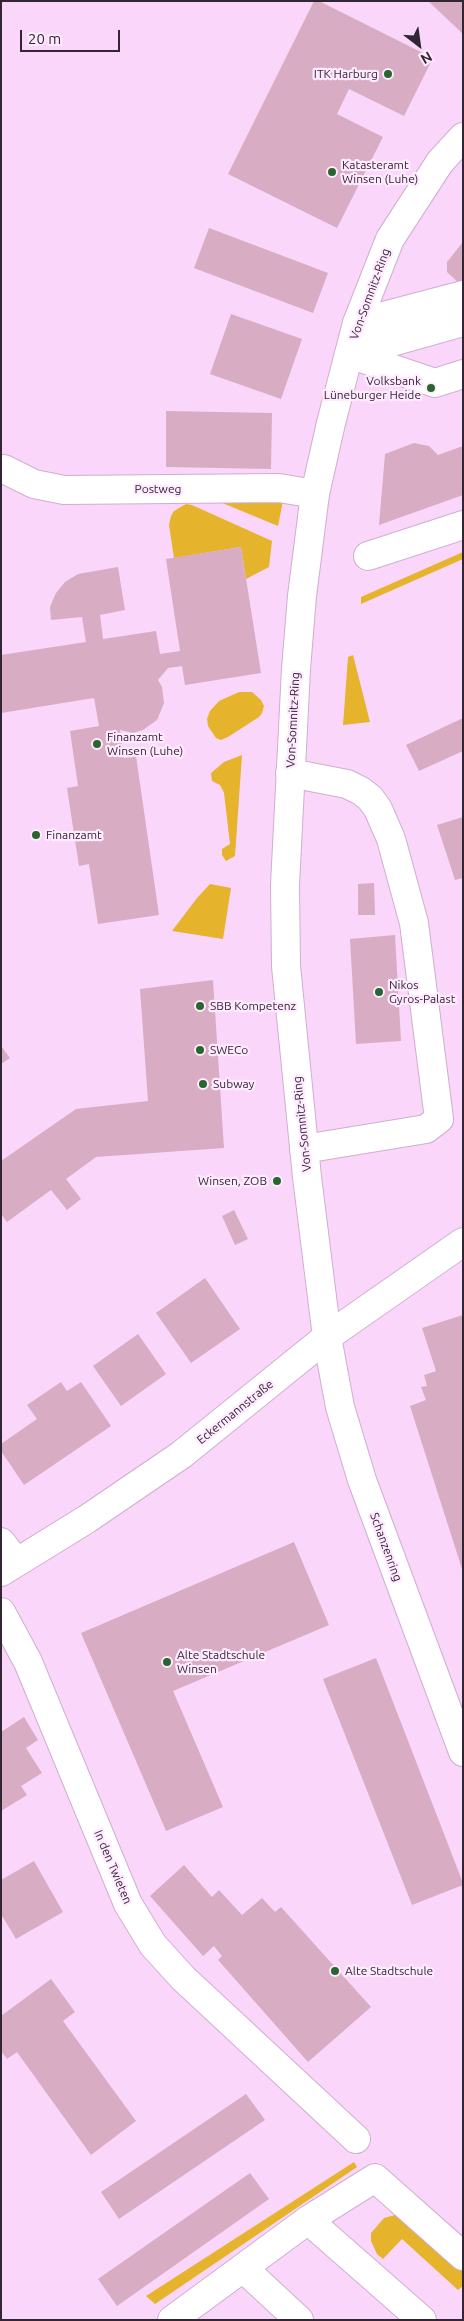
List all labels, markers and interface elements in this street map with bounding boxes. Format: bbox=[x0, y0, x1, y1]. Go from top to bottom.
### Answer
scale bar bbox=[22, 20, 122, 52]
north arrow bbox=[394, 20, 444, 70]
text: 20 m bbox=[28, 30, 61, 47]
text: N bbox=[418, 48, 435, 68]
place label: ITK Harburg bbox=[314, 67, 378, 81]
marker: ITK Harburg bbox=[382, 68, 394, 80]
place label: Katasteramt Winsen (Luhe) bbox=[342, 158, 418, 186]
marker: Katasteramt Winsen (Luhe) bbox=[326, 166, 338, 178]
street label: Von-Somnitz-Ring bbox=[347, 247, 393, 341]
place label: Volksbank Lüneburger Heide bbox=[324, 374, 421, 402]
marker: Volksbank Lüneburger Heide bbox=[425, 382, 437, 394]
street label: Postweg bbox=[135, 482, 181, 496]
street label: Von-Somnitz-Ring bbox=[283, 672, 303, 768]
place label: Finanzamt Winsen (Luhe) bbox=[107, 730, 183, 758]
marker: Finanzamt Winsen (Luhe) bbox=[91, 738, 103, 750]
place label: Finanzamt bbox=[46, 828, 102, 842]
marker: Finanzamt bbox=[30, 829, 42, 841]
place label: Nikos Gyros-Palast bbox=[389, 978, 455, 1006]
marker: Nikos Gyros-Palast bbox=[373, 986, 385, 998]
place label: SBB Kompetenz bbox=[210, 999, 296, 1013]
marker: SBB Kompetenz bbox=[194, 1000, 206, 1012]
place label: SWECo bbox=[210, 1043, 248, 1057]
marker: SWECo bbox=[194, 1044, 206, 1056]
street label: Von-Somnitz-Ring bbox=[290, 1076, 314, 1172]
place label: Subway bbox=[213, 1077, 254, 1091]
marker: Subway bbox=[197, 1078, 209, 1090]
place label: Winsen, ZOB bbox=[198, 1174, 267, 1188]
marker: Winsen, ZOB bbox=[271, 1175, 283, 1187]
street label: Eckermannstraße bbox=[194, 1377, 276, 1447]
street label: Schanzenring bbox=[367, 1511, 405, 1583]
place label: Alte Stadtschule Winsen bbox=[177, 1648, 265, 1676]
marker: Alte Stadtschule Winsen bbox=[161, 1656, 173, 1668]
street label: In den Twieten bbox=[91, 1828, 135, 1906]
place label: Alte Stadtschule bbox=[345, 1964, 433, 1978]
marker: Alte Stadtschule bbox=[329, 1965, 341, 1977]

